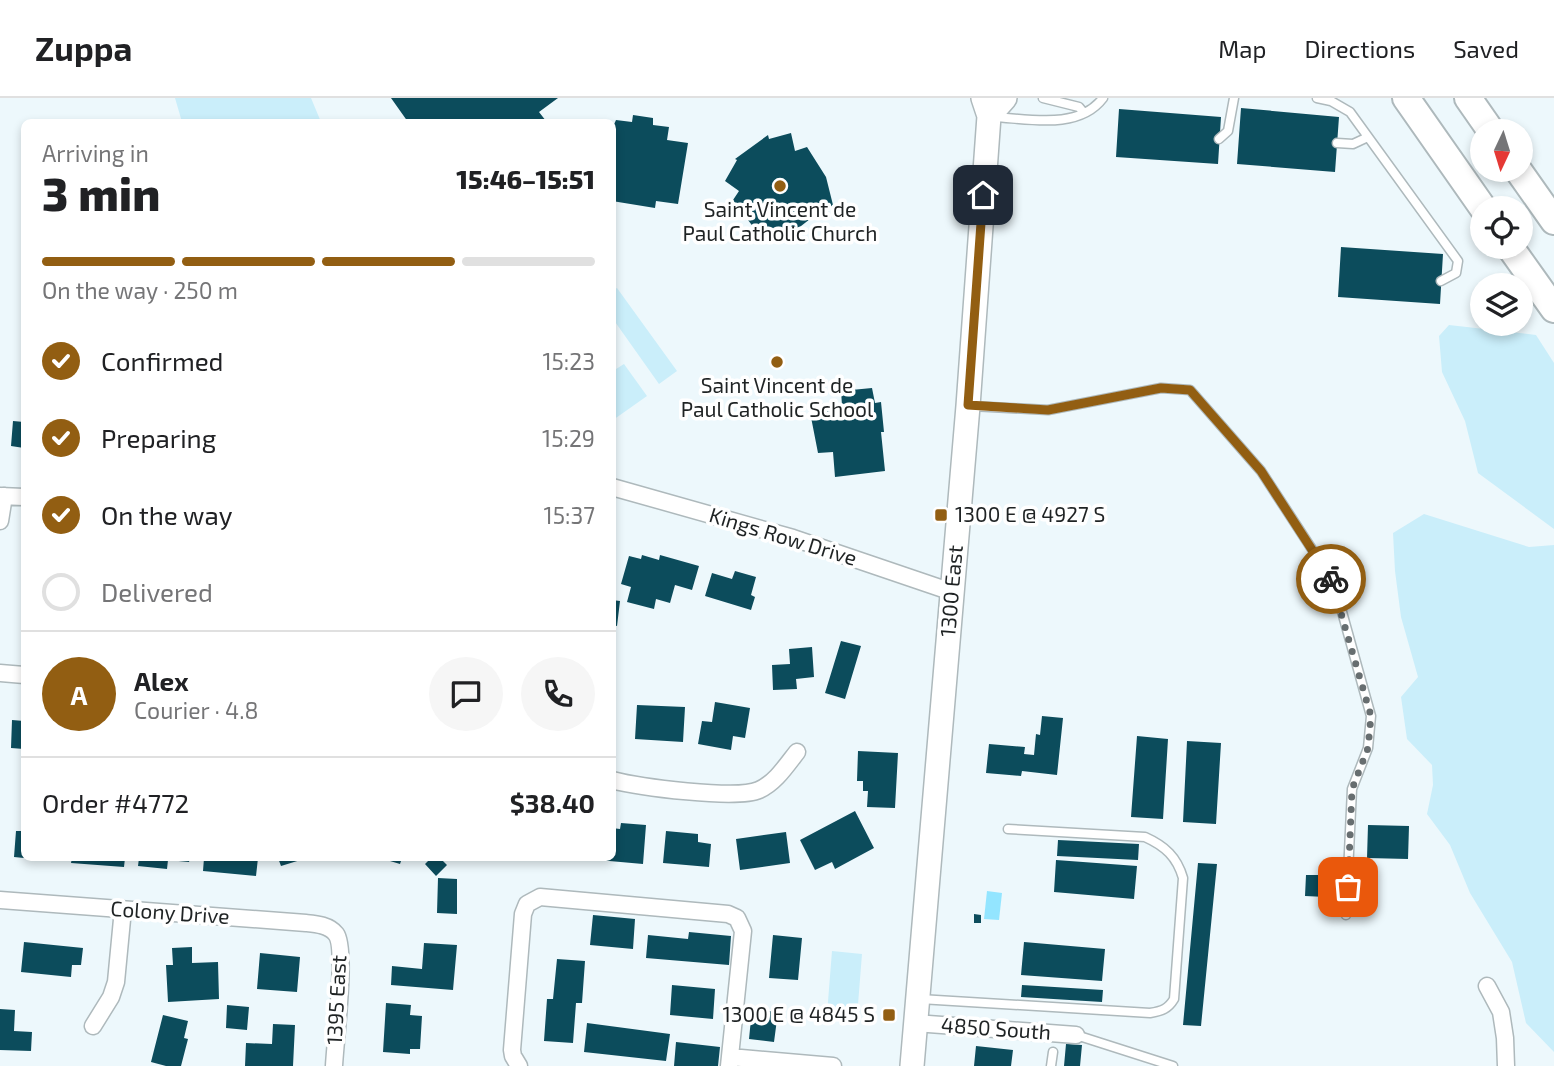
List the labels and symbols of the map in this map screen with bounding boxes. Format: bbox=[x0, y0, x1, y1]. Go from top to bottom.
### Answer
north arrow bbox=[1470, 119, 1533, 182]
pin bbox=[953, 165, 1013, 225]
marker: Saint Vincent de Paul Catholic Church bbox=[772, 178, 788, 194]
place label: Saint Vincent de Paul Catholic Church bbox=[683, 196, 877, 245]
marker: Saint Vincent de Paul Catholic School bbox=[769, 354, 785, 370]
place label: Saint Vincent de Paul Catholic School bbox=[681, 372, 874, 421]
street label: Kings Row Drive bbox=[707, 501, 860, 570]
place label: 1300 E @ 4927 S bbox=[955, 501, 1105, 526]
marker: 1300 E @ 4927 S bbox=[933, 507, 949, 523]
street label: 1300 East bbox=[934, 544, 967, 638]
courier bbox=[1296, 544, 1366, 614]
pin bbox=[1318, 857, 1378, 917]
street label: Colony Drive bbox=[110, 895, 231, 928]
street label: 1395 East bbox=[321, 954, 350, 1045]
place label: 1300 E @ 4845 S bbox=[722, 1001, 875, 1026]
marker: 1300 E @ 4845 S bbox=[881, 1007, 897, 1023]
street label: 4850 South bbox=[940, 1011, 1052, 1044]

